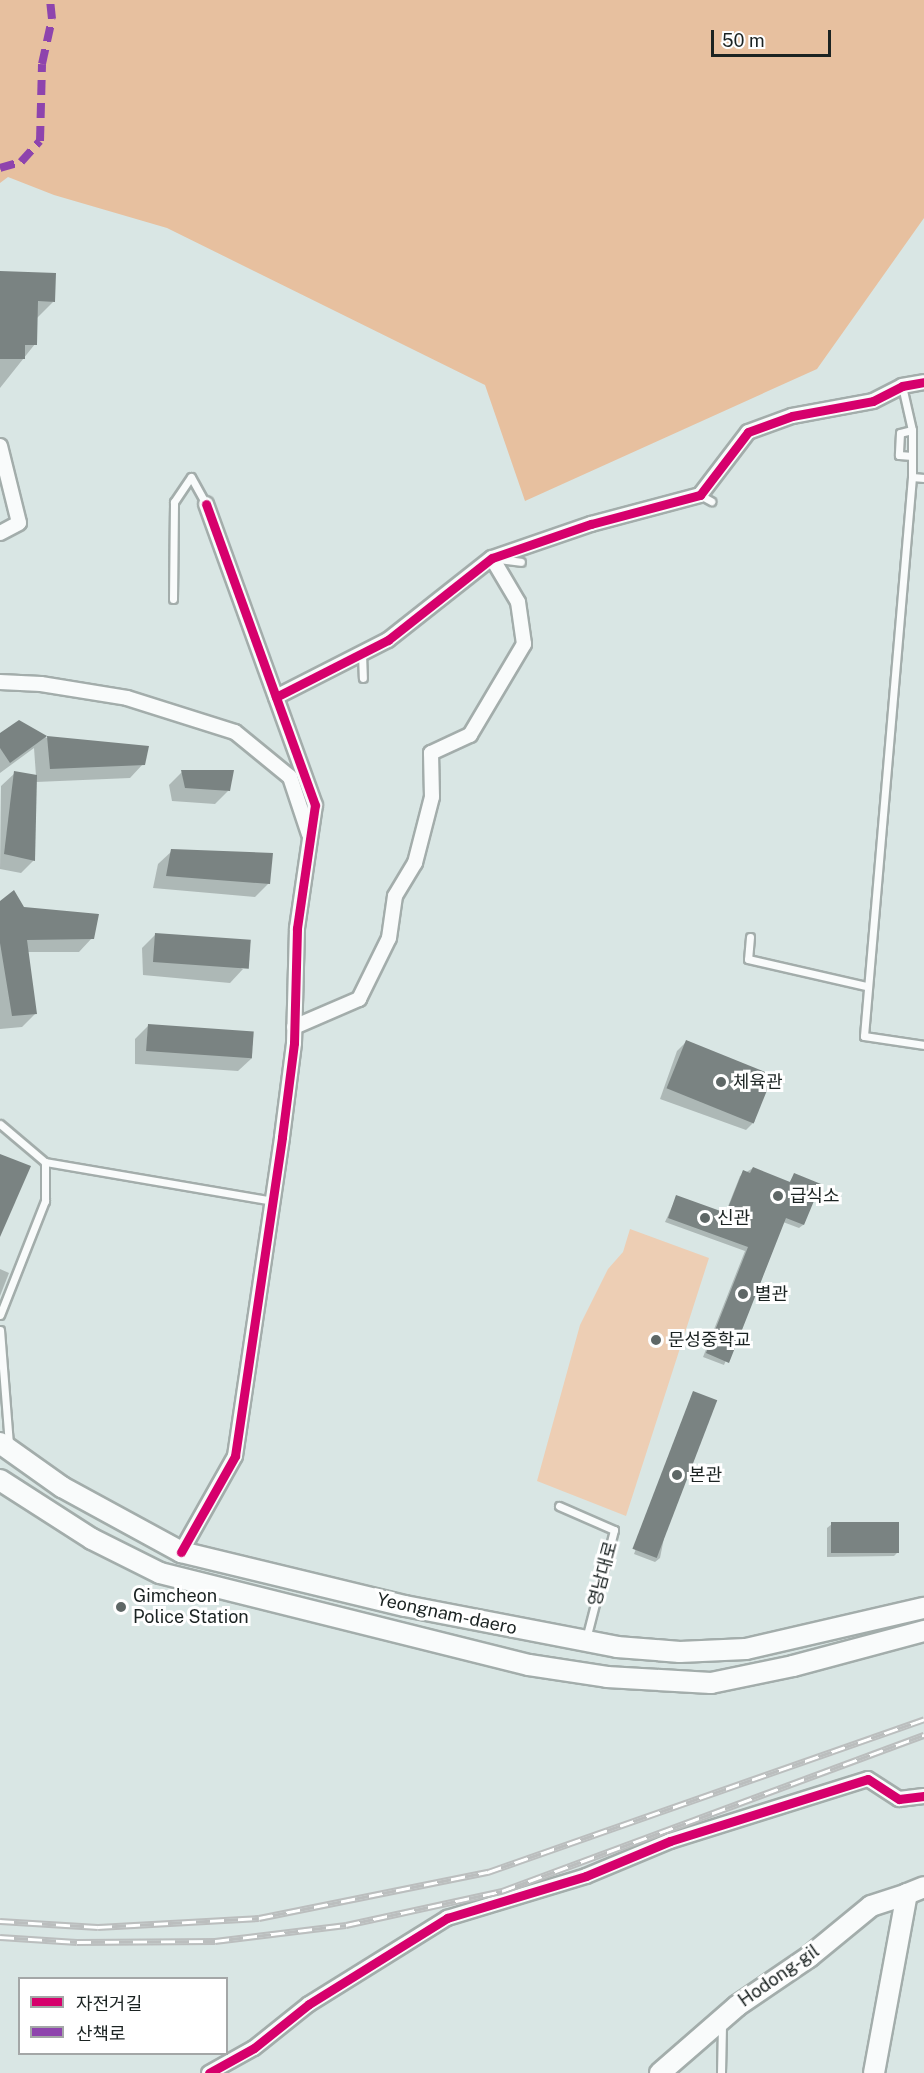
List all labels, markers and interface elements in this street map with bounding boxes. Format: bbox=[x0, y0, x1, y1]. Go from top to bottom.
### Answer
scale bar bbox=[714, 18, 834, 56]
text: 50 m bbox=[722, 30, 765, 51]
place label: 체육관 bbox=[733, 1071, 783, 1093]
marker: 체육관 bbox=[714, 1075, 728, 1089]
place label: 급식소 bbox=[790, 1185, 840, 1207]
marker: 급식소 bbox=[771, 1189, 785, 1203]
place label: 신관 bbox=[717, 1207, 750, 1229]
marker: 신관 bbox=[698, 1211, 712, 1225]
place label: 별관 bbox=[755, 1283, 788, 1305]
marker: 별관 bbox=[736, 1287, 750, 1301]
place label: 문성중학교 bbox=[668, 1329, 751, 1351]
marker: 문성중학교 bbox=[649, 1333, 663, 1347]
place label: 본관 bbox=[689, 1464, 722, 1486]
marker: 본관 bbox=[670, 1468, 684, 1482]
street label: 영남대로 bbox=[584, 1539, 622, 1609]
place label: Gimcheon Police Station bbox=[133, 1586, 249, 1628]
street label: Yeongnam-daero bbox=[375, 1589, 519, 1639]
marker: Gimcheon Police Station bbox=[114, 1600, 128, 1614]
street label: Hodong-gil bbox=[734, 1940, 824, 2012]
legend bbox=[18, 1977, 228, 2055]
text: 자전거길 bbox=[76, 1993, 142, 2014]
text: 산책로 bbox=[76, 2023, 126, 2044]

